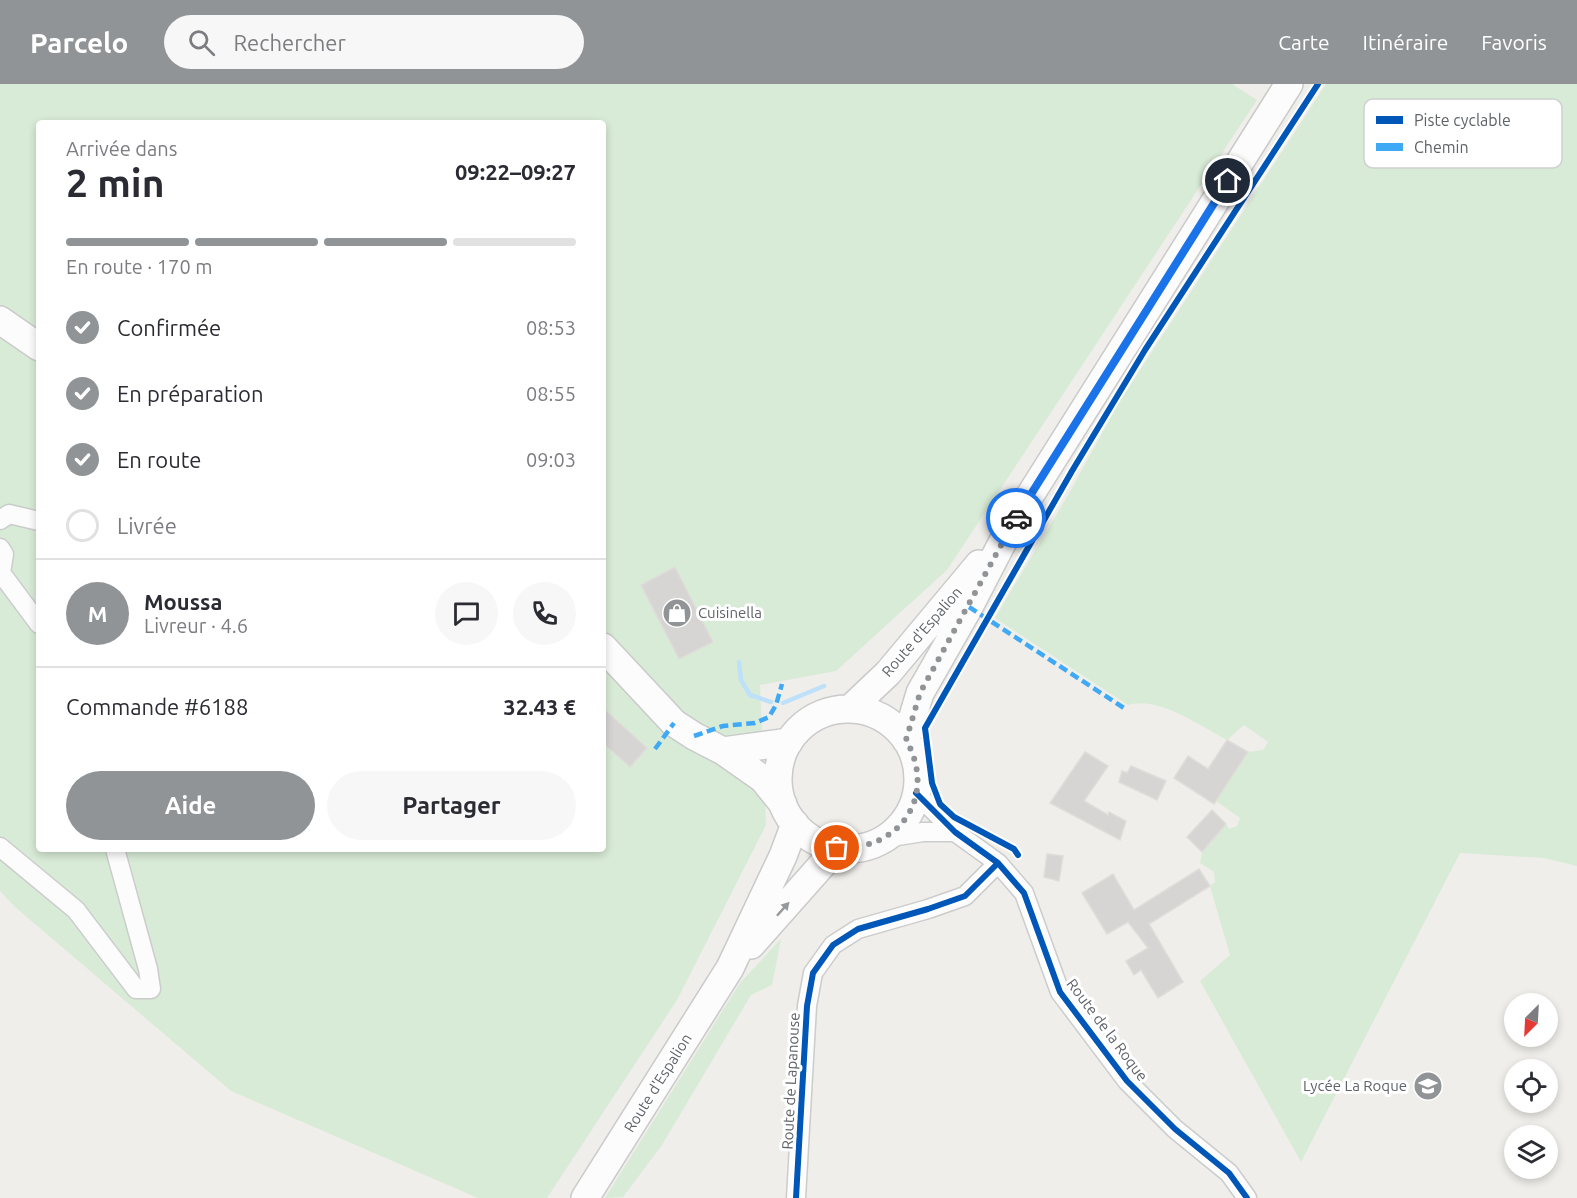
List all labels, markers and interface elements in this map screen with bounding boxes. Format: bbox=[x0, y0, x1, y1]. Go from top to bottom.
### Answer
search box bbox=[164, 15, 584, 69]
icon: search bbox=[185, 26, 218, 59]
text: Parcelo bbox=[30, 27, 128, 58]
text: Rechercher bbox=[233, 30, 346, 55]
text: Carte bbox=[1278, 30, 1330, 54]
text: Itinéraire bbox=[1363, 30, 1448, 54]
text: Favoris bbox=[1481, 30, 1547, 54]
legend bbox=[1364, 99, 1562, 168]
text: Piste cyclable bbox=[1414, 111, 1511, 129]
text: Arrivée dans bbox=[66, 137, 177, 160]
text: Chemin bbox=[1414, 138, 1469, 156]
pin bbox=[1202, 155, 1253, 206]
text: 09:22–09:27 bbox=[455, 159, 576, 184]
text: 2 min bbox=[66, 161, 165, 204]
icon: home bbox=[1211, 164, 1244, 197]
text: En route · 170 m bbox=[66, 255, 213, 278]
icon: check bbox=[66, 311, 99, 344]
text: Confirmée bbox=[117, 315, 221, 340]
text: 08:53 bbox=[526, 316, 576, 339]
icon: check bbox=[66, 377, 99, 410]
text: En préparation bbox=[117, 381, 264, 406]
text: 08:55 bbox=[526, 382, 576, 405]
icon: check bbox=[66, 443, 99, 476]
text: En route bbox=[117, 447, 201, 472]
text: 09:03 bbox=[526, 448, 576, 471]
courier bbox=[986, 488, 1046, 548]
icon: car bbox=[1000, 502, 1033, 535]
text: Livrée bbox=[117, 513, 177, 538]
button: chat bbox=[435, 582, 498, 645]
button: phone bbox=[513, 582, 576, 645]
street label: Route d'Espalion bbox=[878, 583, 965, 680]
text: Moussa bbox=[144, 589, 222, 614]
shop icon: Cuisinella bbox=[661, 597, 693, 629]
text: M bbox=[88, 601, 107, 626]
place label: Cuisinella bbox=[698, 604, 762, 621]
text: Livreur · 4.6 bbox=[144, 614, 248, 637]
text: Commande #6188 bbox=[66, 694, 248, 719]
text: 32.43 € bbox=[503, 694, 576, 719]
button: Aide bbox=[66, 771, 315, 840]
button: Partager bbox=[327, 771, 576, 840]
pin bbox=[811, 822, 862, 873]
icon: bag bbox=[820, 831, 853, 864]
one-way arrow bbox=[776, 902, 789, 917]
street label: Route de la Roque bbox=[1063, 975, 1151, 1084]
north arrow bbox=[1504, 993, 1558, 1047]
map controls bbox=[1504, 993, 1558, 1179]
street label: Route de Lapanouse bbox=[778, 1012, 803, 1150]
street label: Route d'Espalion bbox=[620, 1030, 695, 1135]
button: locate bbox=[1504, 1059, 1558, 1113]
school or university icon: Lycée La Roque bbox=[1412, 1070, 1444, 1102]
place label: Lycée La Roque bbox=[1303, 1077, 1407, 1094]
button: layers bbox=[1504, 1125, 1558, 1179]

